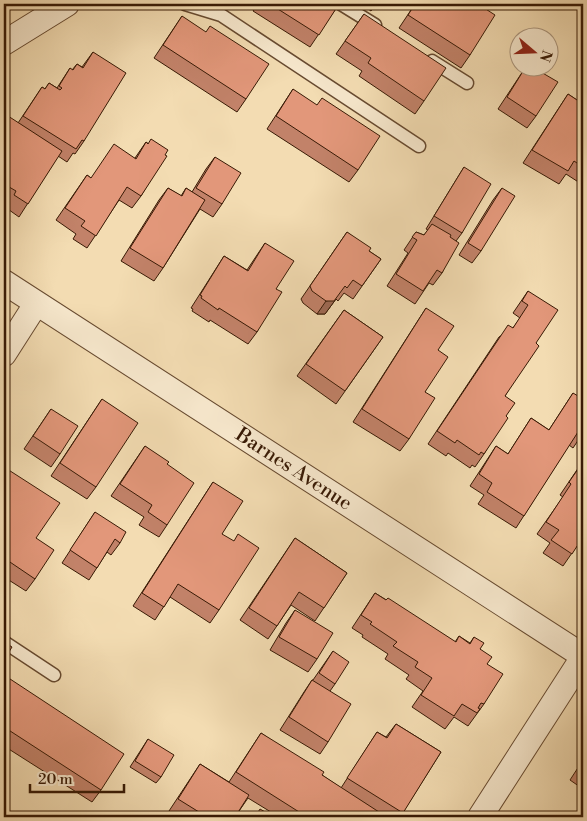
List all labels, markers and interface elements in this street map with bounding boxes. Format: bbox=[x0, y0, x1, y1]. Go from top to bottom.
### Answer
north arrow bbox=[510, 28, 560, 78]
text: N bbox=[535, 48, 556, 64]
street label: Barnes Avenue bbox=[230, 422, 357, 516]
scale bar bbox=[30, 761, 124, 793]
text: 20 m bbox=[38, 770, 73, 789]

